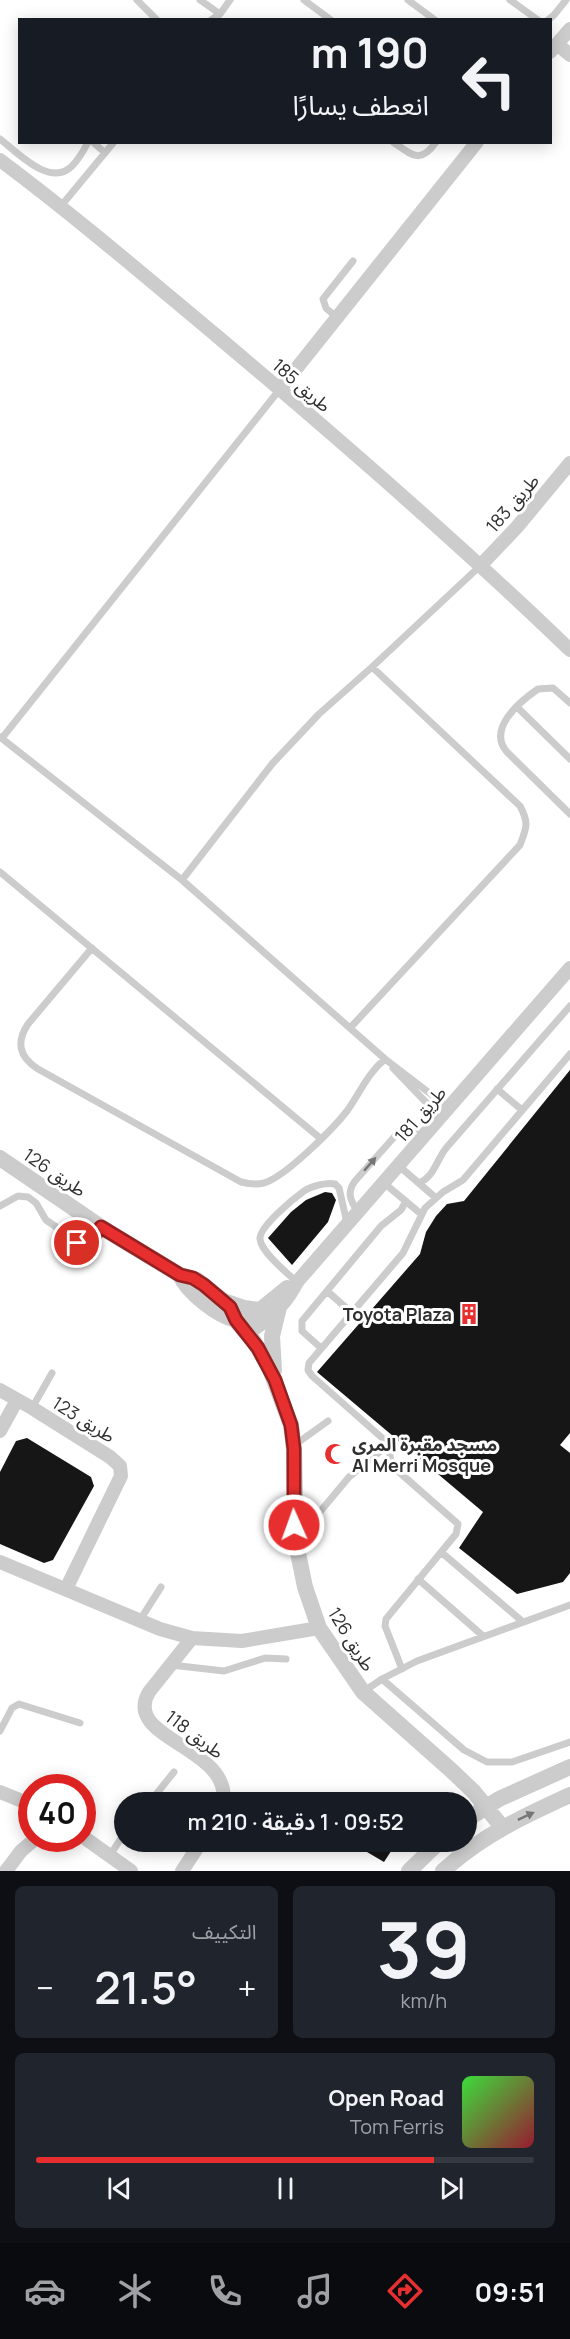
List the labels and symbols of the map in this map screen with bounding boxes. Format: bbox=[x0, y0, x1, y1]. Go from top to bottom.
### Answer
street label: طريق 185 bbox=[268, 353, 336, 417]
street label: طريق 183 bbox=[480, 469, 544, 537]
street label: طريق 181 bbox=[389, 1081, 451, 1147]
street label: طريق 126 bbox=[19, 1142, 91, 1202]
one-way arrow bbox=[363, 1156, 376, 1171]
pin bbox=[51, 1217, 102, 1268]
place label: Toyota Plaza bbox=[343, 1302, 452, 1326]
building icon: Toyota Plaza bbox=[457, 1302, 481, 1326]
street label: طريق 123 bbox=[48, 1390, 120, 1448]
place label: مسجد مقبرة المري Al Merri Mosque bbox=[352, 1432, 497, 1477]
mosque icon: مسجد مقبرة المري Al Merri Mosque bbox=[323, 1442, 347, 1466]
position arrow bbox=[262, 1493, 326, 1557]
street label: طريق 126 bbox=[323, 1603, 381, 1675]
street label: طريق 118 bbox=[161, 1704, 229, 1764]
speed limit sign: 40 bbox=[18, 1774, 96, 1852]
one-way arrow bbox=[518, 1811, 535, 1820]

